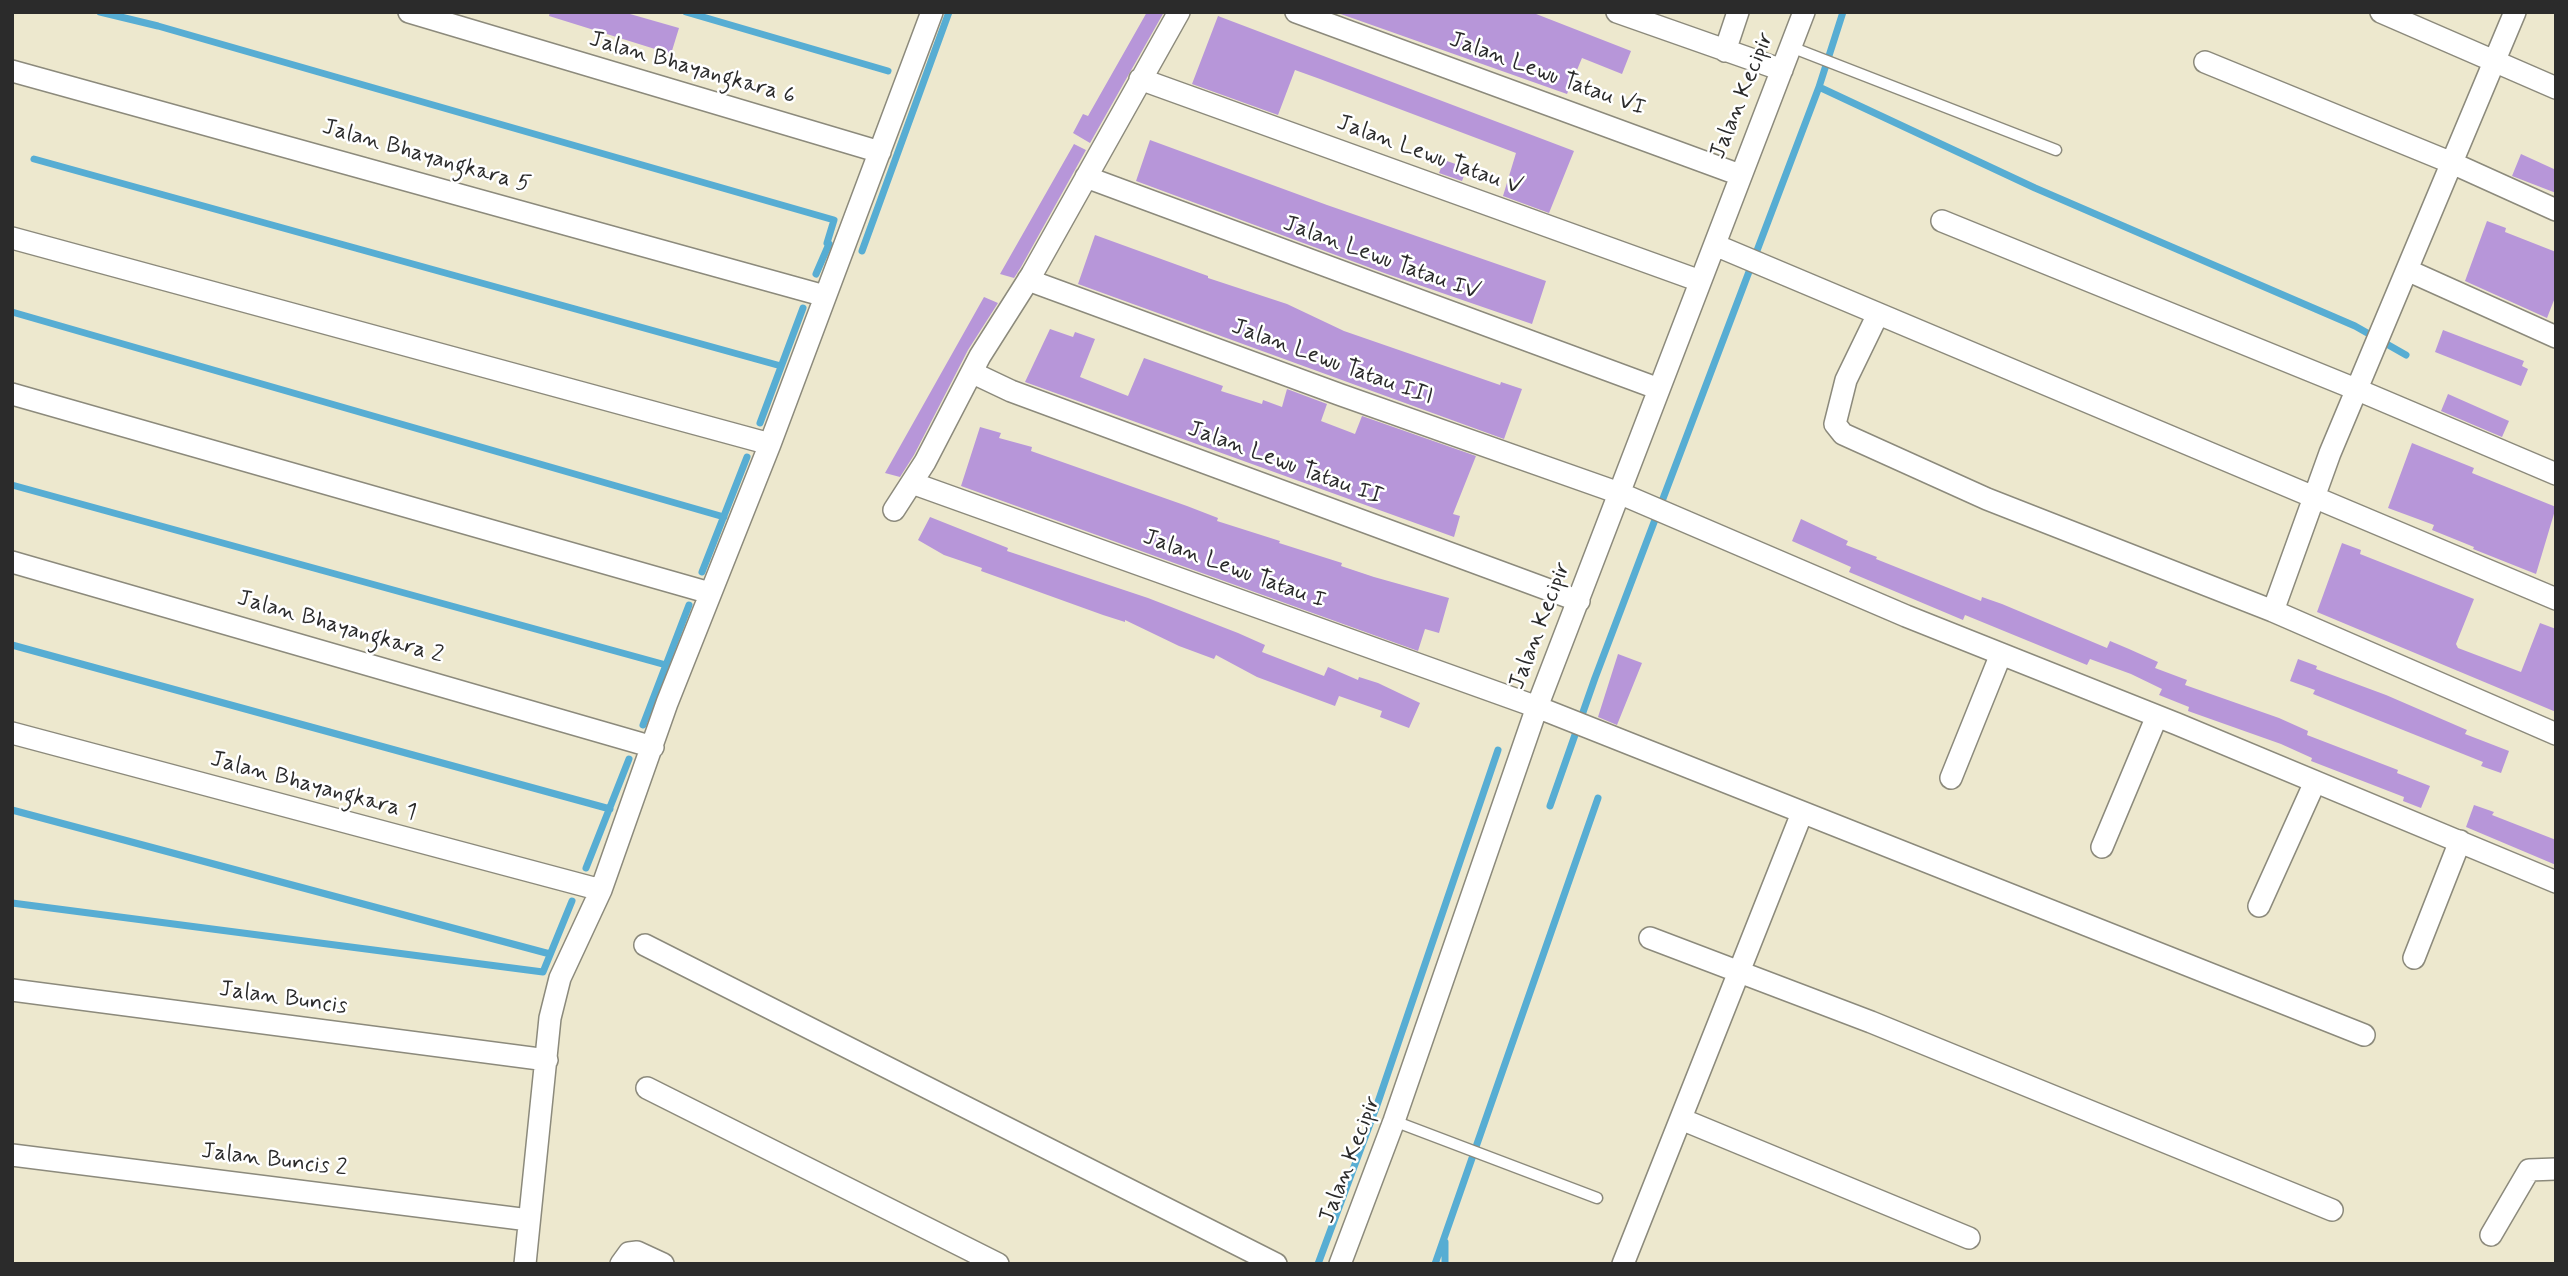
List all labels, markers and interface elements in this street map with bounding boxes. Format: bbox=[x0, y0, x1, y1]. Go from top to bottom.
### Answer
street label: Jalan Bhayangkara 6 bbox=[586, 26, 798, 112]
street label: Jalan Lewu Tatau VI bbox=[1445, 27, 1649, 123]
street label: Jalan Kecipir bbox=[1705, 29, 1781, 163]
street label: Jalan Lewu Tatau V bbox=[1333, 110, 1525, 202]
street label: Jalan Bhayangkara 5 bbox=[319, 114, 533, 200]
street label: Jalan Lewu Tatau IV bbox=[1279, 211, 1483, 307]
street label: Jalan Lewu Tatau III bbox=[1227, 314, 1437, 412]
street label: Jalan Lewu Tatau II bbox=[1184, 416, 1386, 512]
street label: Jalan Lewu Tatau I bbox=[1139, 524, 1329, 616]
street label: Jalan Kecipir bbox=[1504, 558, 1578, 694]
street label: Jalan Bhayangkara 2 bbox=[234, 585, 446, 671]
street label: Jalan Bhayangkara 1 bbox=[207, 746, 419, 828]
street label: Jalan Buncis bbox=[217, 976, 349, 1022]
street label: Jalan Kecipir bbox=[1314, 1092, 1388, 1228]
street label: Jalan Buncis 2 bbox=[200, 1138, 348, 1184]

